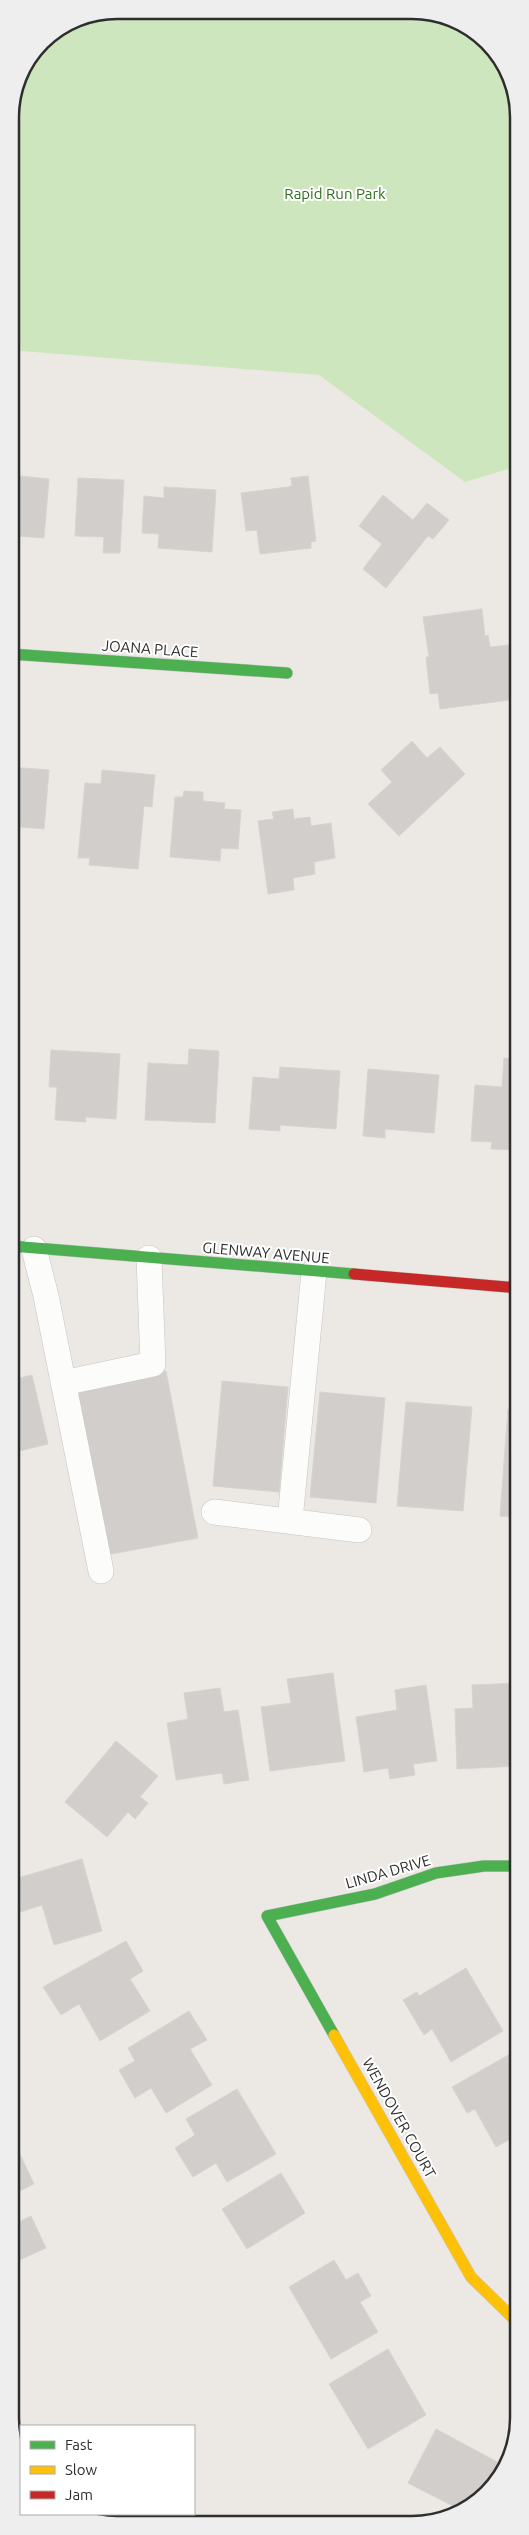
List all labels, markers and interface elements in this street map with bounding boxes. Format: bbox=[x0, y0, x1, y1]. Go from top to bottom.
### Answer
park label: Rapid Run Park bbox=[284, 185, 386, 202]
street label: JOANA PLACE bbox=[101, 637, 199, 660]
street label: GLENWAY AVENUE bbox=[202, 1238, 330, 1267]
street label: LINDA DRIVE bbox=[343, 1851, 432, 1892]
street label: WENDOVER COURT bbox=[359, 2055, 440, 2181]
legend bbox=[20, 2425, 195, 2515]
text: Fast bbox=[65, 2436, 93, 2453]
text: Slow bbox=[65, 2461, 98, 2478]
text: Jam bbox=[65, 2486, 93, 2503]

